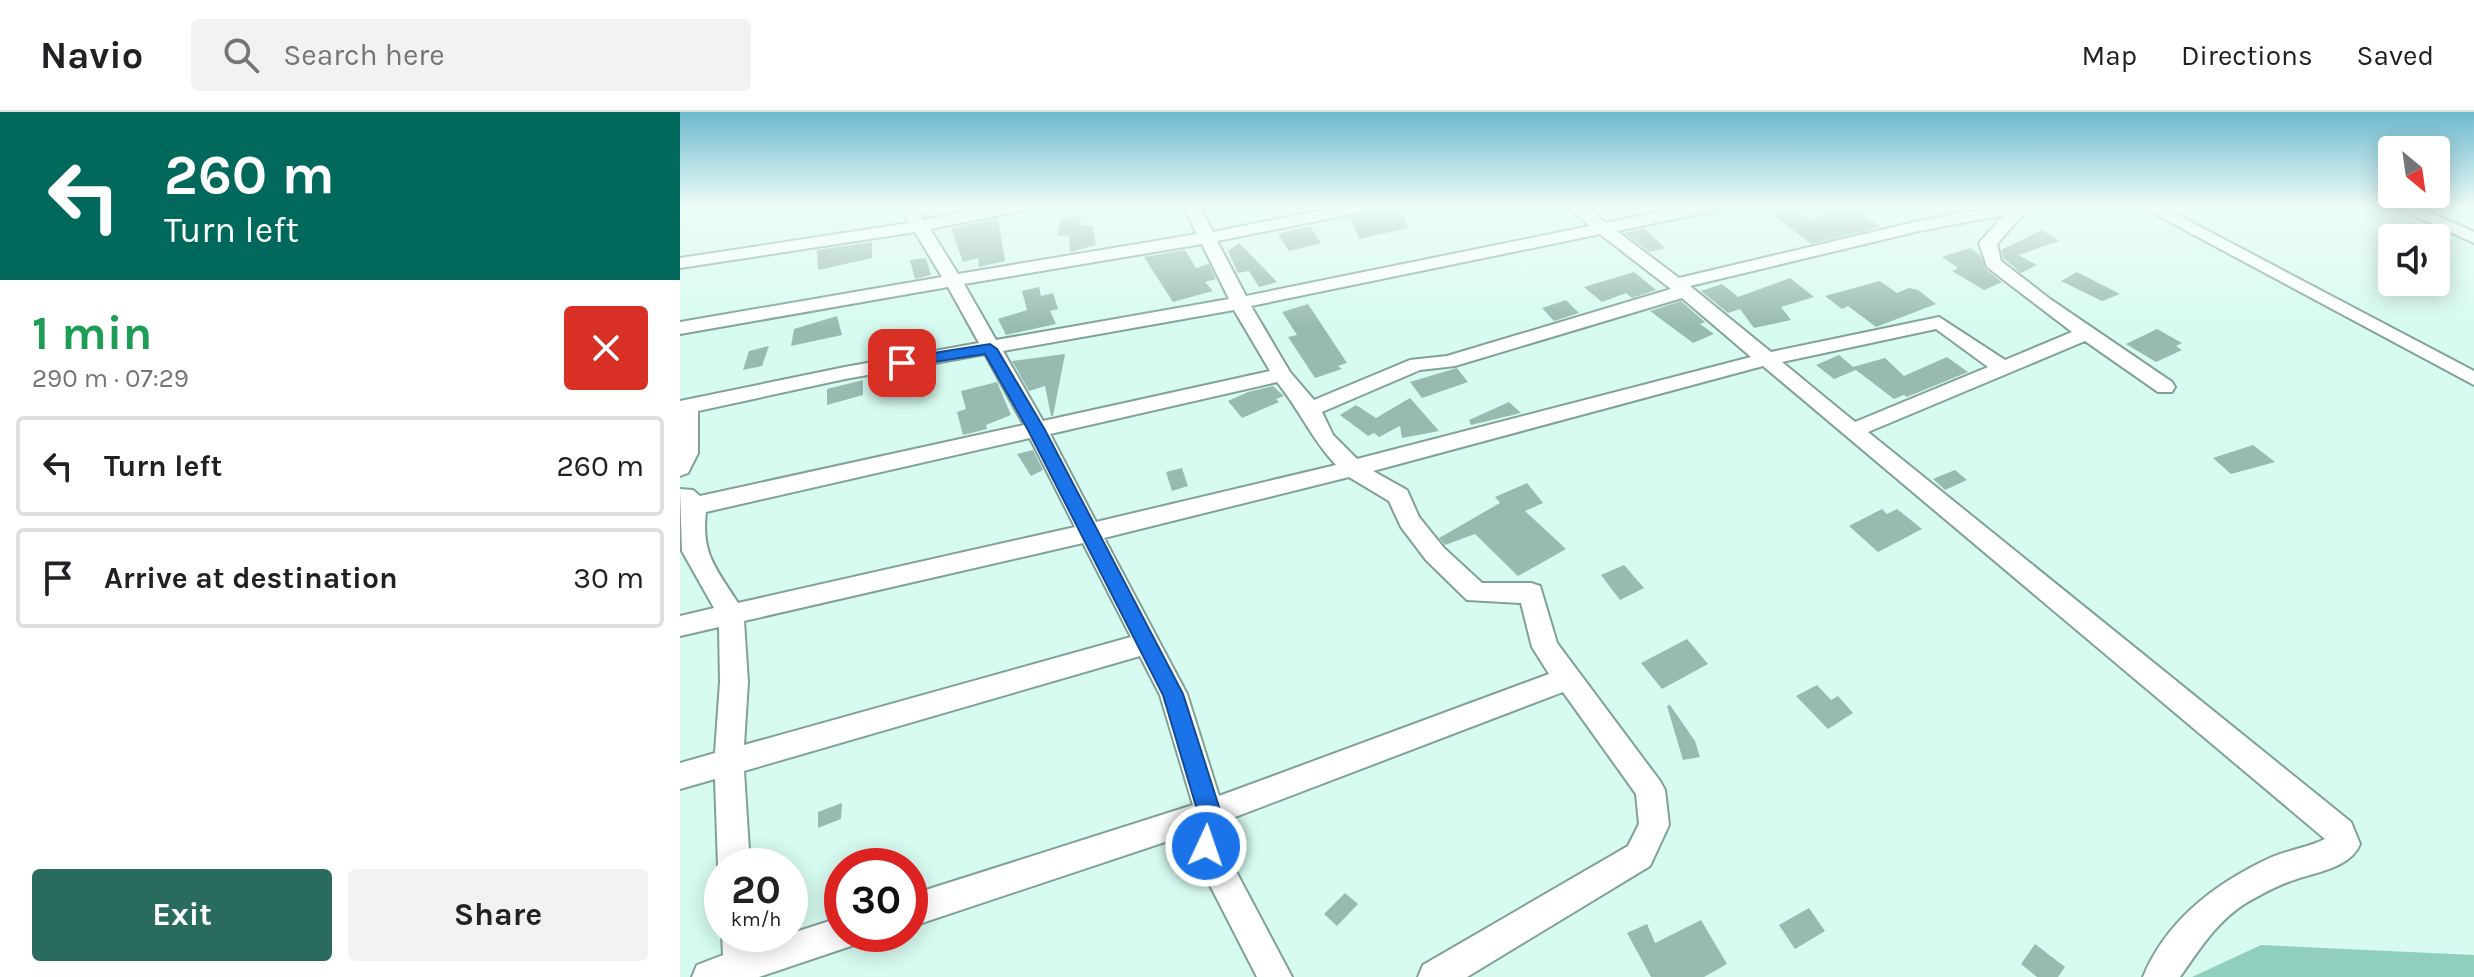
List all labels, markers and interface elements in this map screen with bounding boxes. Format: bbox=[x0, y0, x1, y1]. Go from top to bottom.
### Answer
search box bbox=[191, 19, 751, 91]
text: Navio bbox=[40, 33, 143, 78]
icon: search bbox=[219, 33, 263, 77]
text: Search here bbox=[283, 37, 445, 73]
text: Map bbox=[2082, 39, 2137, 72]
text: Directions bbox=[2181, 39, 2313, 72]
text: Saved bbox=[2357, 39, 2434, 72]
north arrow bbox=[2378, 136, 2450, 208]
map controls bbox=[2378, 136, 2450, 296]
text: 260 m bbox=[164, 142, 335, 207]
icon: left bbox=[32, 144, 136, 248]
text: Turn left bbox=[164, 209, 299, 251]
button: sound bbox=[2378, 224, 2450, 296]
text: 1 min bbox=[32, 305, 152, 361]
button: close bbox=[564, 306, 648, 390]
pin bbox=[868, 329, 936, 397]
icon: arrive bbox=[880, 341, 924, 385]
text: 290 m · 07:29 bbox=[32, 363, 189, 394]
icon: left bbox=[36, 444, 80, 488]
text: Turn left bbox=[104, 448, 222, 484]
text: 260 m bbox=[556, 448, 644, 484]
icon: arrive bbox=[36, 556, 80, 600]
text: Arrive at destination bbox=[104, 560, 398, 596]
text: 30 m bbox=[573, 560, 644, 596]
position arrow bbox=[1164, 804, 1248, 888]
speed limit sign: 30 bbox=[824, 848, 928, 952]
text: 20 bbox=[731, 866, 781, 913]
button: Exit bbox=[32, 869, 332, 961]
button: Share bbox=[348, 869, 648, 961]
text: km/h bbox=[731, 908, 781, 931]

